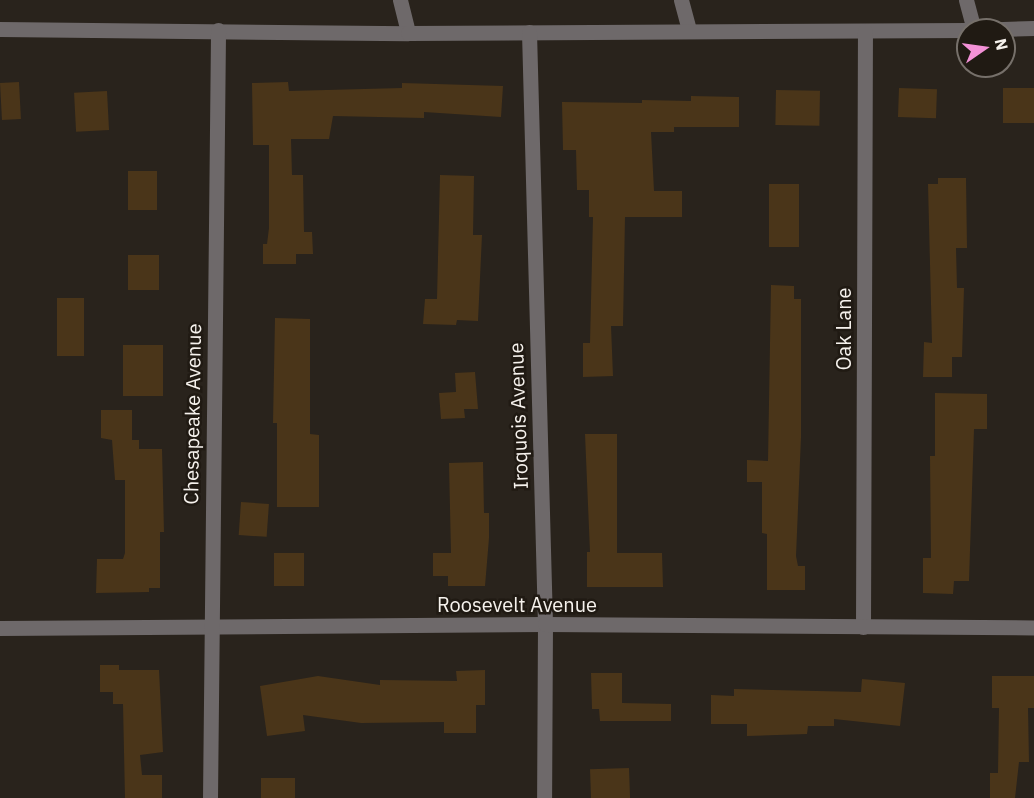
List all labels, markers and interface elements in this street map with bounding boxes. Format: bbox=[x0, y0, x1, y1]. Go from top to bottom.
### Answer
north arrow bbox=[956, 18, 1016, 78]
text: N bbox=[991, 37, 1013, 52]
street label: Oak Lane bbox=[831, 287, 855, 371]
street label: Chesapeake Avenue bbox=[178, 323, 206, 505]
street label: Iroquois Avenue bbox=[503, 342, 533, 490]
street label: Roosevelt Avenue bbox=[437, 592, 597, 616]

